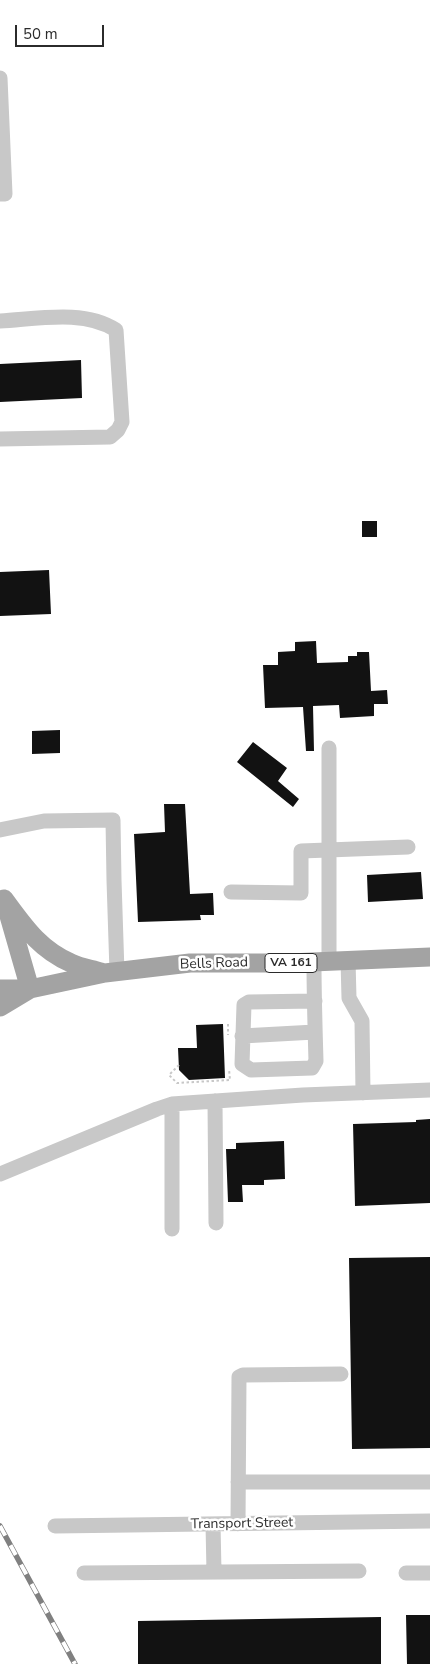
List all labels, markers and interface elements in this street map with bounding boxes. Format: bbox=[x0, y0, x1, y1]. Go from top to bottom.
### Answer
scale bar bbox=[18, 15, 106, 47]
text: 50 m bbox=[23, 24, 58, 44]
street label: Bells Road bbox=[180, 954, 248, 974]
road number: VA 161 bbox=[265, 954, 317, 972]
street label: Transport Street bbox=[191, 1515, 293, 1533]

